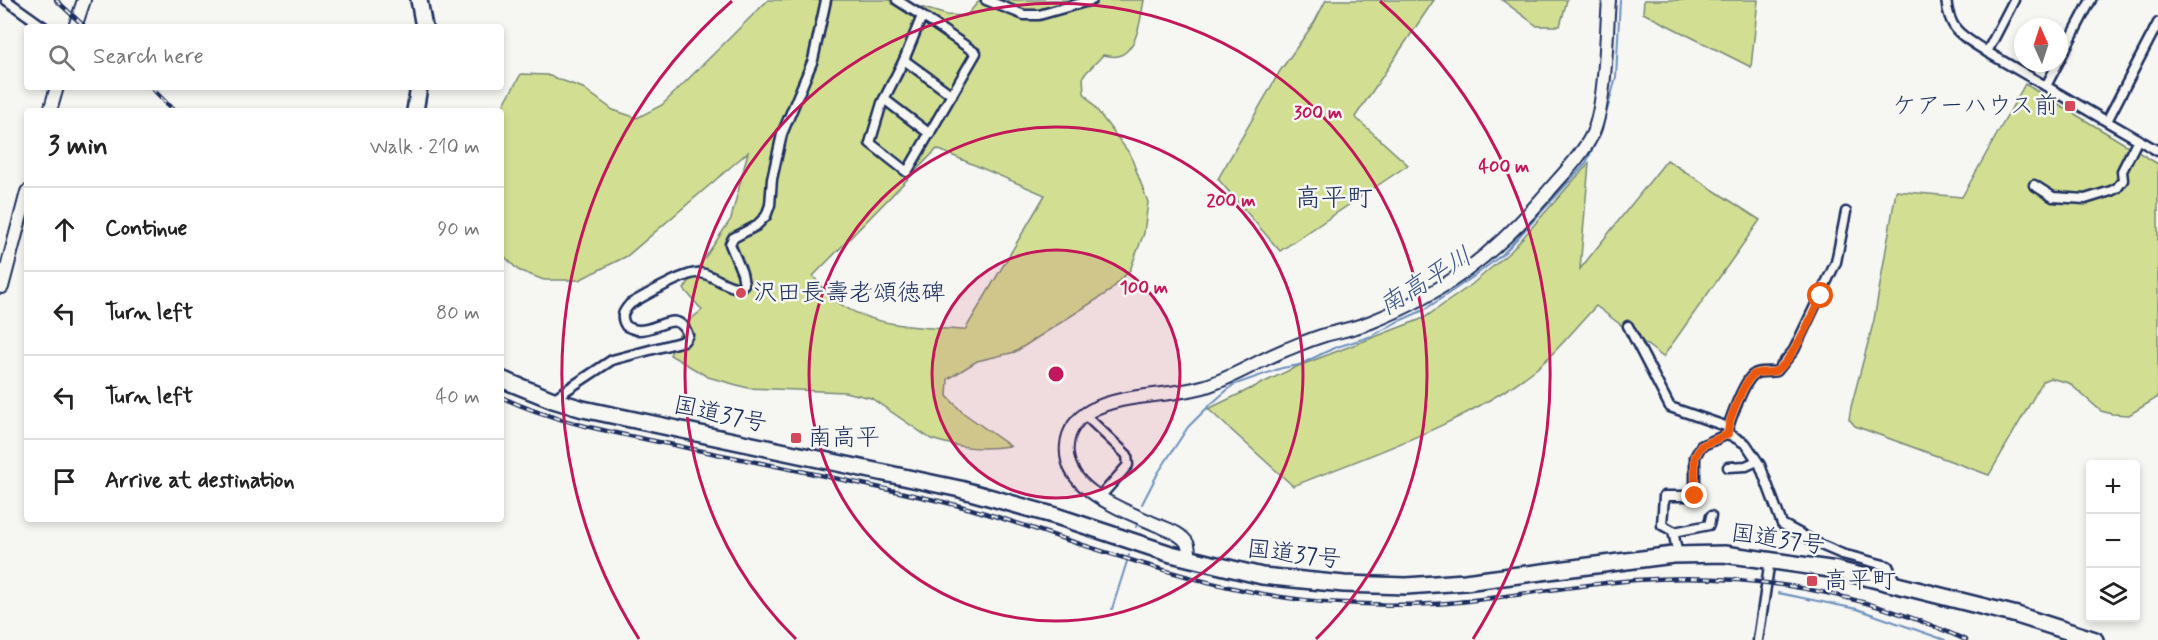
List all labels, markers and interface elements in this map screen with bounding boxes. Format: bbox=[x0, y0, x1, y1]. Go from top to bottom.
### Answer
north arrow bbox=[2014, 18, 2068, 72]
search box bbox=[24, 24, 504, 90]
icon: search bbox=[45, 41, 78, 74]
text: Search here bbox=[93, 43, 204, 71]
place label: ケアーハウス前 bbox=[1892, 91, 2058, 122]
marker: ケアーハウス前 bbox=[2063, 99, 2077, 113]
text: 300 m bbox=[1294, 101, 1342, 125]
text: 3 min bbox=[48, 130, 108, 164]
text: Walk · 210 m bbox=[370, 134, 480, 161]
text: 400 m bbox=[1479, 155, 1529, 179]
district label: 高平町 bbox=[1295, 182, 1373, 216]
text: 200 m bbox=[1206, 189, 1256, 213]
icon: ahead bbox=[48, 213, 81, 246]
text: Continue bbox=[105, 215, 187, 243]
text: 90 m bbox=[437, 216, 480, 243]
water label: 南高平川 bbox=[1373, 240, 1479, 324]
text: 100 m bbox=[1120, 276, 1168, 300]
place label: 沢田長壽老頌徳碑 bbox=[753, 278, 945, 309]
route start bbox=[1807, 282, 1833, 308]
marker: 沢田長壽老頌徳碑 bbox=[734, 286, 748, 300]
icon: left bbox=[48, 297, 81, 330]
text: Turn left bbox=[105, 299, 193, 327]
text: 80 m bbox=[436, 300, 480, 327]
centre of rings bbox=[1046, 364, 1066, 384]
icon: left bbox=[48, 381, 81, 414]
text: Turn left bbox=[105, 383, 193, 411]
text: 40 m bbox=[436, 384, 480, 411]
street label: 国道37号 bbox=[670, 390, 770, 440]
place label: 南高平 bbox=[808, 423, 880, 454]
marker: 南高平 bbox=[789, 431, 803, 445]
map controls bbox=[2086, 460, 2140, 622]
button: + bbox=[2086, 460, 2140, 514]
icon: arrive bbox=[48, 465, 81, 498]
text: Arrive at destination bbox=[105, 467, 295, 495]
route end bbox=[1681, 482, 1707, 508]
button: − bbox=[2086, 514, 2140, 568]
street label: 国道37号 bbox=[1729, 518, 1827, 562]
street label: 国道37号 bbox=[1245, 534, 1343, 576]
place label: 高平町 bbox=[1824, 566, 1896, 597]
button: layers bbox=[2086, 568, 2140, 622]
marker: 高平町 bbox=[1805, 574, 1819, 588]

